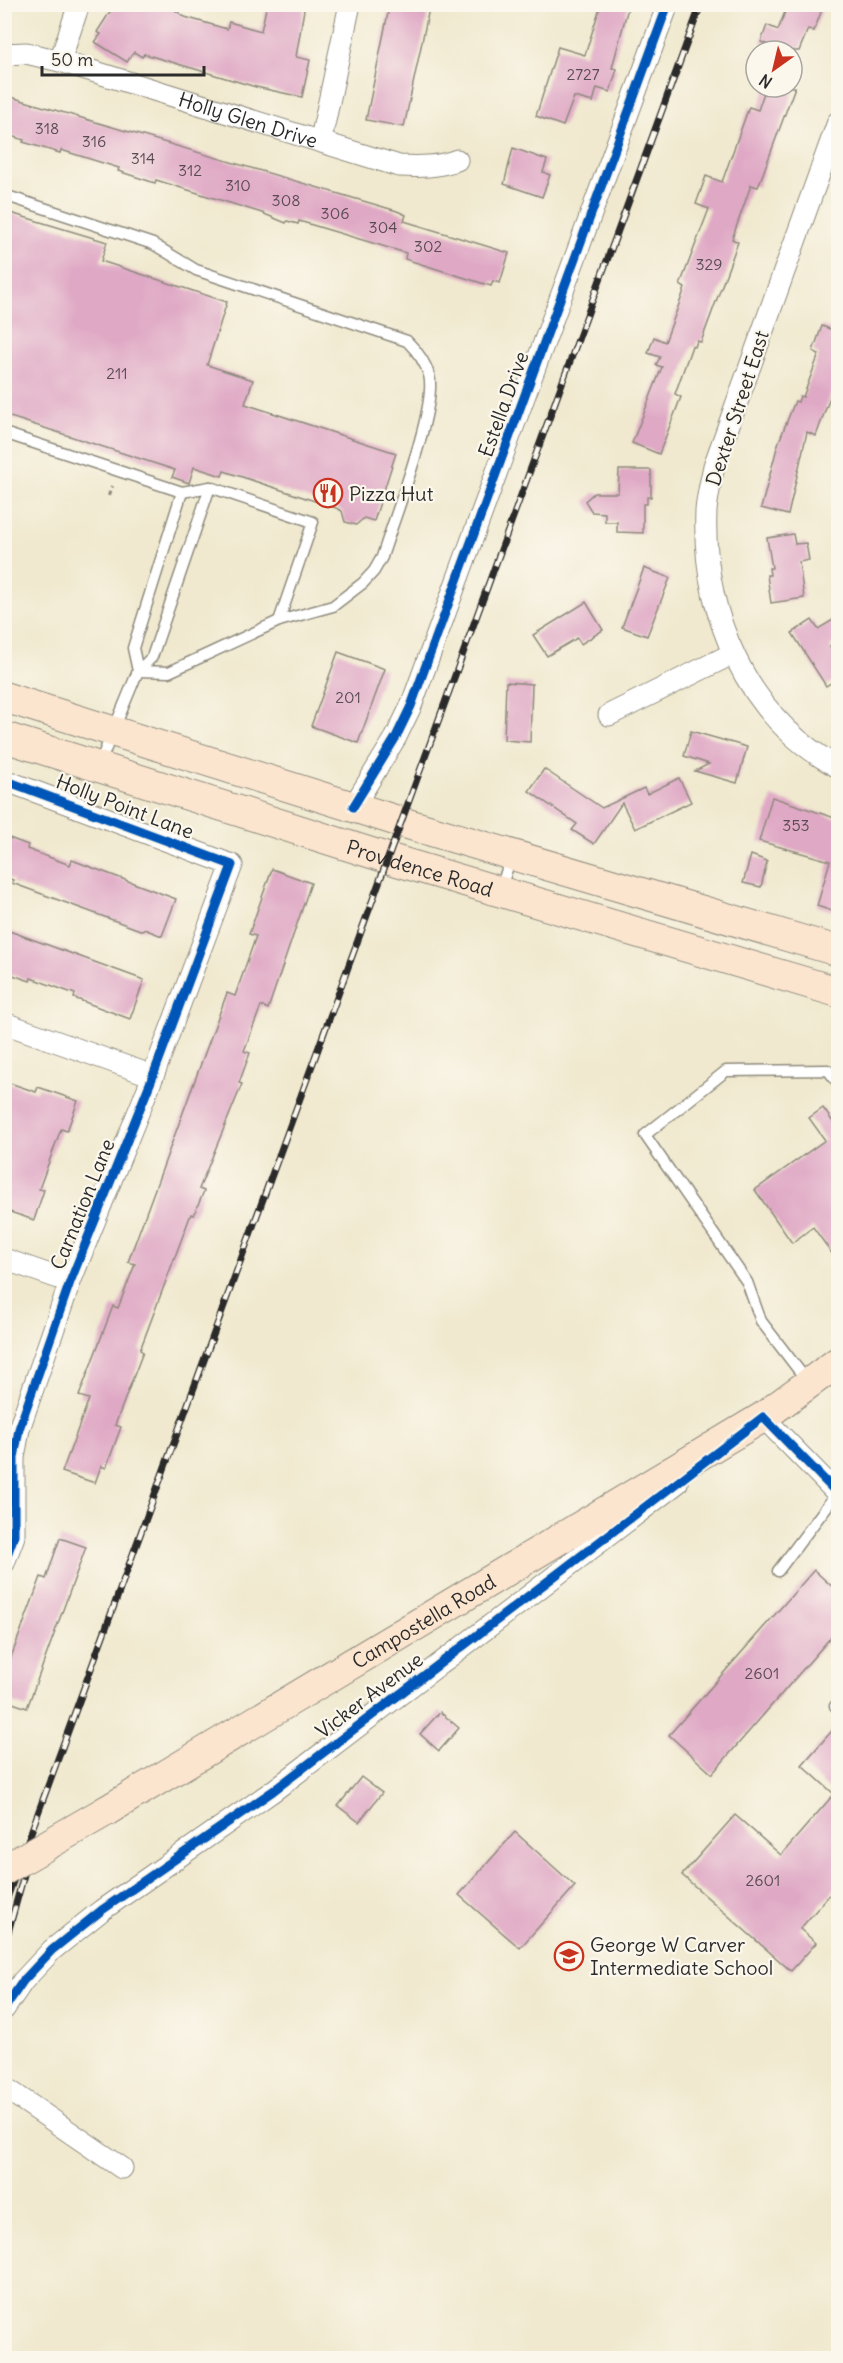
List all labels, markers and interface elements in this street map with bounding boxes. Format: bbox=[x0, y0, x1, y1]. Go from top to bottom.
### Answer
scale bar bbox=[42, 39, 204, 77]
north arrow bbox=[744, 39, 804, 99]
text: 50 m bbox=[51, 48, 93, 71]
house number: 2727 bbox=[566, 64, 600, 84]
text: N bbox=[755, 70, 776, 93]
street label: Holly Glen Drive bbox=[176, 86, 321, 153]
house number: 318 bbox=[35, 118, 59, 138]
house number: 316 bbox=[82, 131, 106, 151]
house number: 314 bbox=[131, 148, 155, 168]
house number: 312 bbox=[178, 160, 202, 180]
house number: 310 bbox=[225, 175, 251, 195]
house number: 308 bbox=[272, 190, 300, 210]
house number: 306 bbox=[321, 203, 349, 223]
house number: 304 bbox=[369, 217, 397, 237]
house number: 302 bbox=[414, 236, 442, 256]
house number: 329 bbox=[695, 254, 723, 274]
street label: Dexter Street East bbox=[700, 327, 774, 489]
street label: Estella Drive bbox=[472, 348, 534, 460]
house number: 211 bbox=[106, 363, 128, 383]
restaurant icon: Pizza Hut bbox=[312, 477, 344, 509]
place label: Pizza Hut bbox=[349, 481, 434, 506]
house number: 201 bbox=[335, 687, 361, 707]
street label: Holly Point Lane bbox=[53, 768, 197, 844]
house number: 353 bbox=[782, 815, 810, 835]
street label: Providence Road bbox=[344, 834, 496, 901]
street label: Carnation Lane bbox=[44, 1135, 120, 1273]
street label: Campostella Road bbox=[347, 1568, 500, 1673]
street label: Vicker Avenue bbox=[310, 1647, 428, 1743]
house number: 2601 bbox=[745, 1663, 779, 1683]
house number: 2601 bbox=[746, 1870, 780, 1890]
place label: George W Carver Intermediate School bbox=[590, 1932, 773, 1980]
school or university icon: George W Carver Intermediate School bbox=[553, 1940, 585, 1972]

